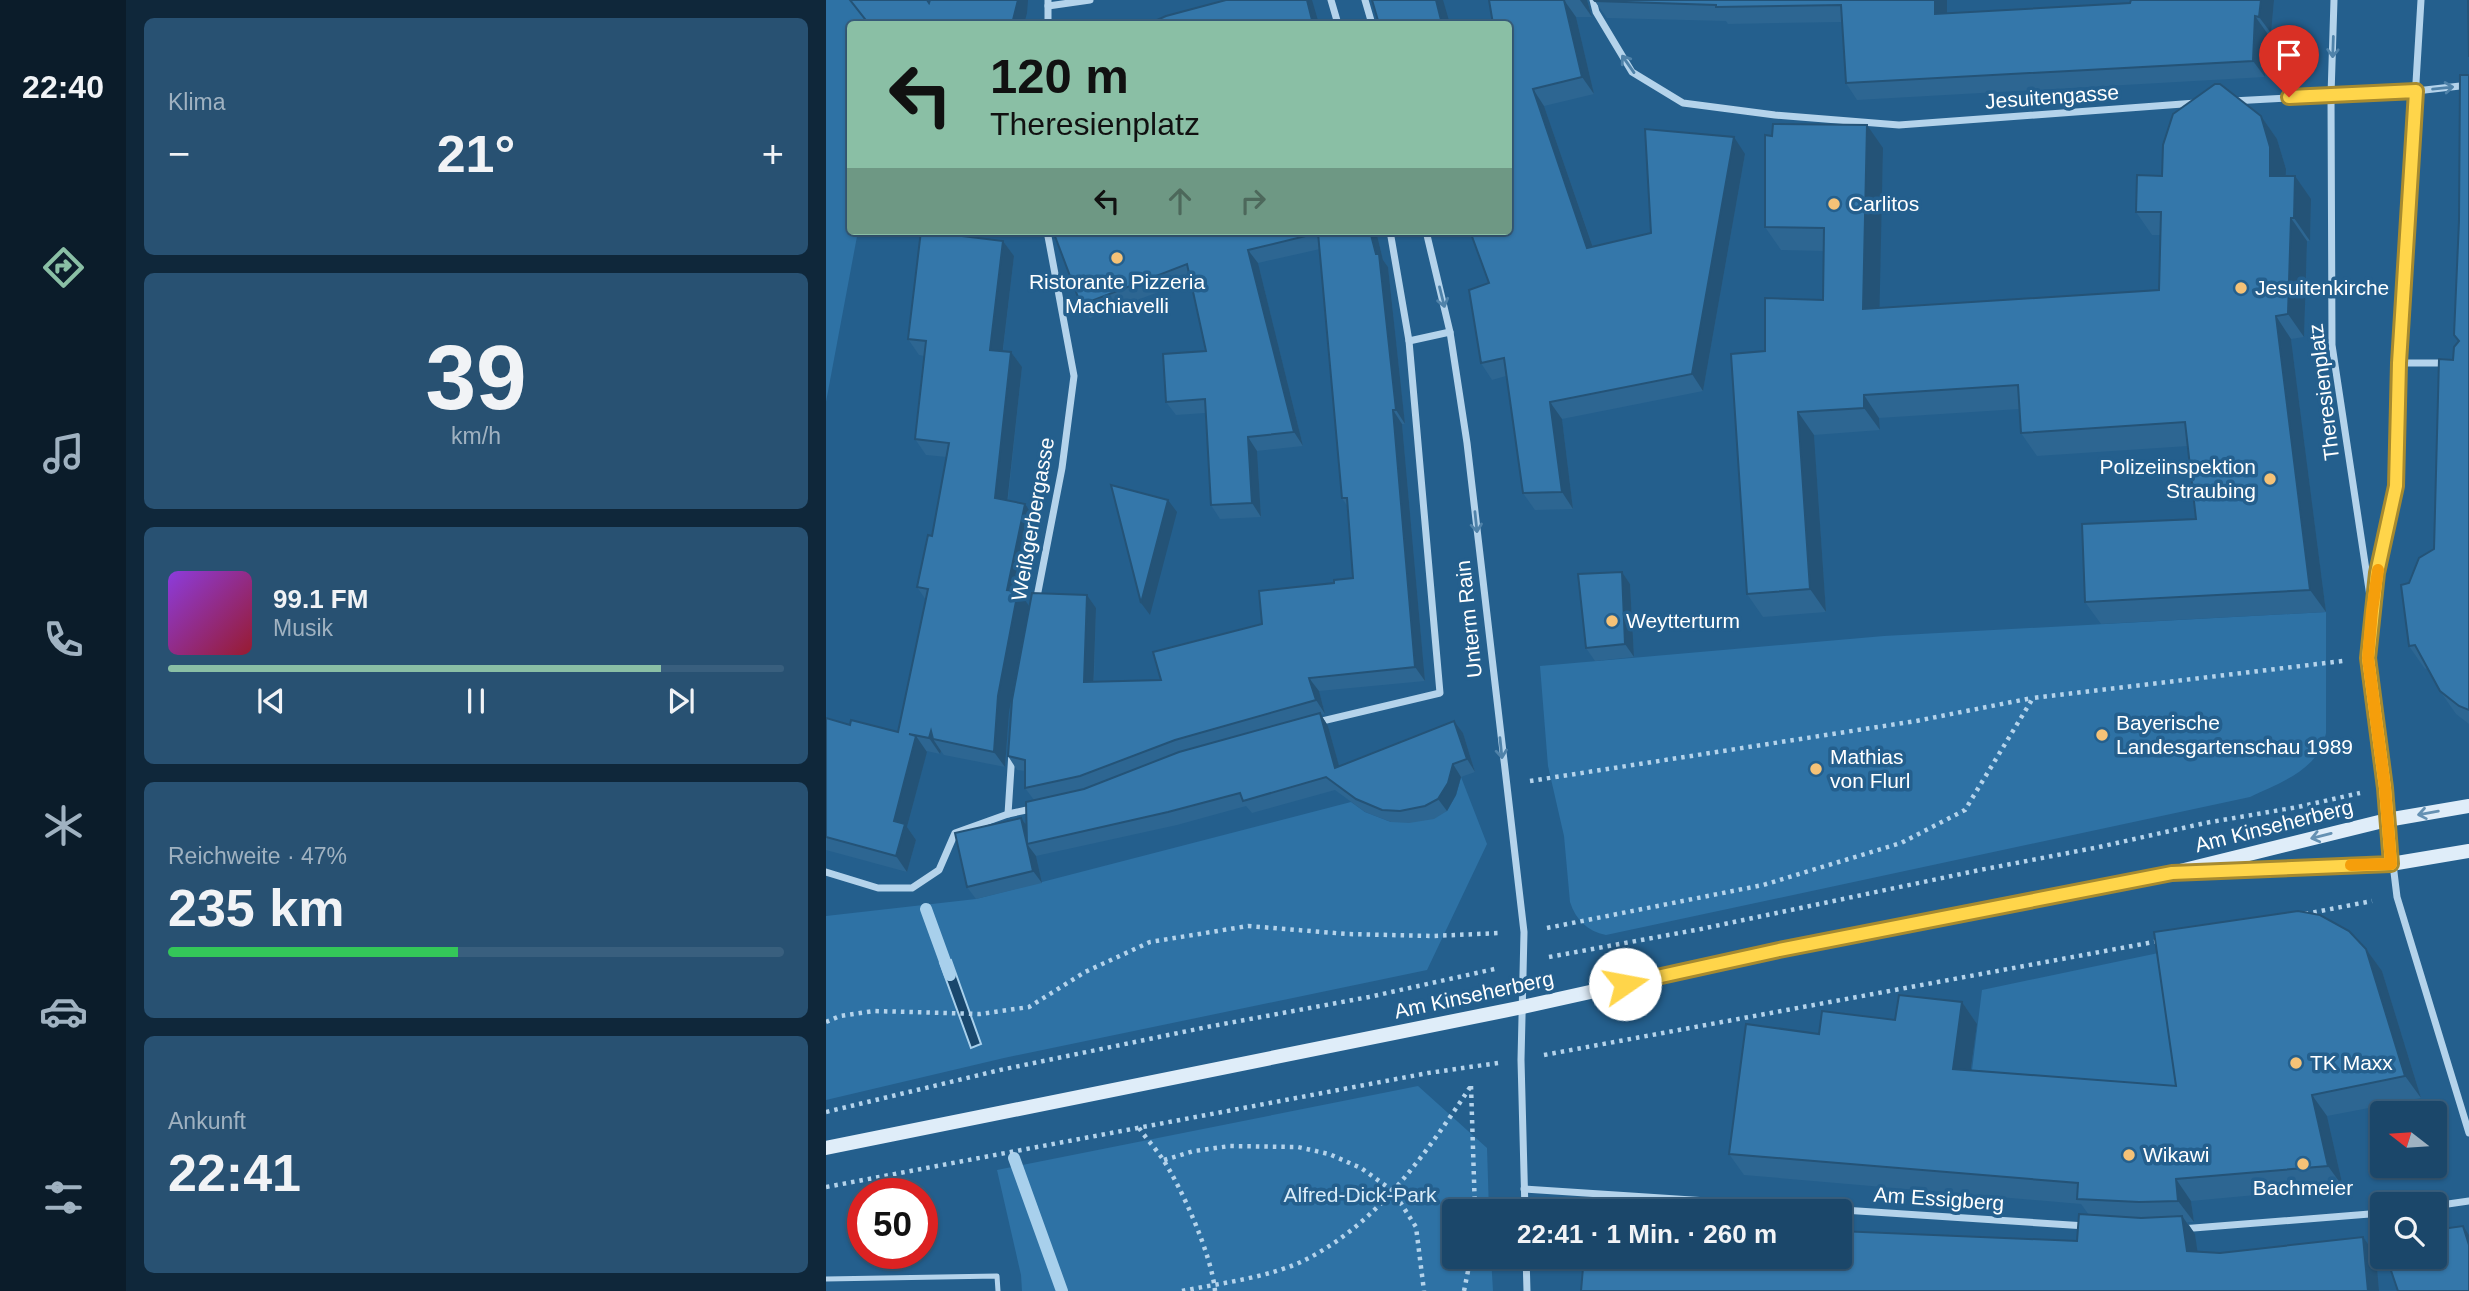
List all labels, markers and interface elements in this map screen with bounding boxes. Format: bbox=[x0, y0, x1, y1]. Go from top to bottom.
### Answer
pin bbox=[2259, 25, 2319, 97]
icon: arrive bbox=[2270, 36, 2308, 74]
one-way arrow bbox=[2326, 36, 2339, 59]
icon: left bbox=[875, 49, 966, 140]
text: 120 m bbox=[990, 49, 1129, 103]
one-way arrow bbox=[1621, 55, 1636, 75]
text: 22:40 bbox=[22, 69, 104, 105]
street label: Jesuitengasse bbox=[1984, 80, 2120, 113]
one-way arrow bbox=[2431, 81, 2453, 94]
text: Klima bbox=[168, 89, 226, 115]
text: Theresienplatz bbox=[990, 106, 1200, 142]
text: 21° bbox=[437, 125, 515, 183]
text: − bbox=[168, 133, 190, 175]
text: + bbox=[762, 133, 784, 175]
icon: left bbox=[1088, 182, 1126, 220]
icon: ahead bbox=[1161, 182, 1199, 220]
icon: right bbox=[1234, 182, 1272, 220]
place label: Carlitos bbox=[1848, 192, 1919, 215]
marker: Carlitos bbox=[1826, 196, 1842, 212]
icon: directions bbox=[39, 243, 88, 292]
marker: Ristorante Pizzeria Machiavelli bbox=[1109, 250, 1125, 266]
place label: Ristorante Pizzeria Machiavelli bbox=[1029, 270, 1205, 317]
place label: Jesuitenkirche bbox=[2255, 276, 2389, 299]
marker: Jesuitenkirche bbox=[2233, 280, 2249, 296]
one-way arrow bbox=[1436, 285, 1449, 308]
street label: Theresienplatz bbox=[2304, 322, 2343, 462]
text: 39 bbox=[425, 327, 527, 428]
text: km/h bbox=[451, 423, 501, 449]
icon: music bbox=[39, 429, 88, 478]
street label: Weißgerbergasse bbox=[1007, 435, 1058, 602]
place label: Polizeiinspektion Straubing bbox=[2100, 455, 2256, 502]
marker: Polizeiinspektion Straubing bbox=[2262, 471, 2278, 487]
one-way arrow bbox=[1470, 510, 1483, 533]
street label: Unterm Rain bbox=[1451, 559, 1486, 679]
text: 99.1 FM bbox=[273, 584, 368, 614]
place label: Weytterturm bbox=[1626, 609, 1740, 632]
marker: Weytterturm bbox=[1604, 613, 1620, 629]
icon: phone bbox=[39, 615, 88, 664]
text: Musik bbox=[273, 615, 333, 641]
icon: previous bbox=[252, 682, 290, 720]
icon: pause bbox=[457, 682, 495, 720]
icon: next bbox=[662, 682, 700, 720]
place label: Bayerische Landesgartenschau 1989 bbox=[2116, 711, 2353, 758]
marker: Bayerische Landesgartenschau 1989 bbox=[2094, 727, 2110, 743]
one-way arrow bbox=[1495, 736, 1508, 759]
place label: Mathias von Flurl bbox=[1830, 745, 1911, 792]
marker: Mathias von Flurl bbox=[1808, 761, 1824, 777]
street label: Am Kinseherberg bbox=[2192, 795, 2355, 856]
icon: climate bbox=[39, 801, 88, 850]
one-way arrow bbox=[2417, 807, 2440, 820]
one-way arrow bbox=[2310, 830, 2333, 843]
text: Reichweite · 47% bbox=[168, 843, 347, 869]
text: 235 km bbox=[168, 879, 344, 937]
position arrow bbox=[1588, 947, 1662, 1021]
street label: Am Kinseherberg bbox=[1392, 966, 1556, 1023]
icon: car bbox=[39, 987, 88, 1036]
place label: TK Maxx bbox=[2310, 1051, 2393, 1074]
marker: TK Maxx bbox=[2288, 1055, 2304, 1071]
north arrow bbox=[2370, 1101, 2446, 1178]
map controls bbox=[2370, 1101, 2447, 1269]
text: Ankunft bbox=[168, 1108, 246, 1134]
place label: Wikawi bbox=[2143, 1143, 2210, 1166]
text: 22:41 bbox=[168, 1144, 301, 1202]
marker: Wikawi bbox=[2121, 1147, 2137, 1163]
marker: Bachmeier bbox=[2295, 1156, 2311, 1172]
icon: filters bbox=[39, 1173, 88, 1222]
place label: Bachmeier bbox=[2253, 1176, 2353, 1199]
speed limit sign: 50 bbox=[847, 1178, 938, 1269]
street label: Am Essigberg bbox=[1873, 1182, 2005, 1215]
park label: Alfred-Dick-Park bbox=[1284, 1183, 1437, 1206]
button: search bbox=[2370, 1192, 2447, 1269]
text: 22:41 · 1 Min. · 260 m bbox=[1517, 1219, 1777, 1249]

